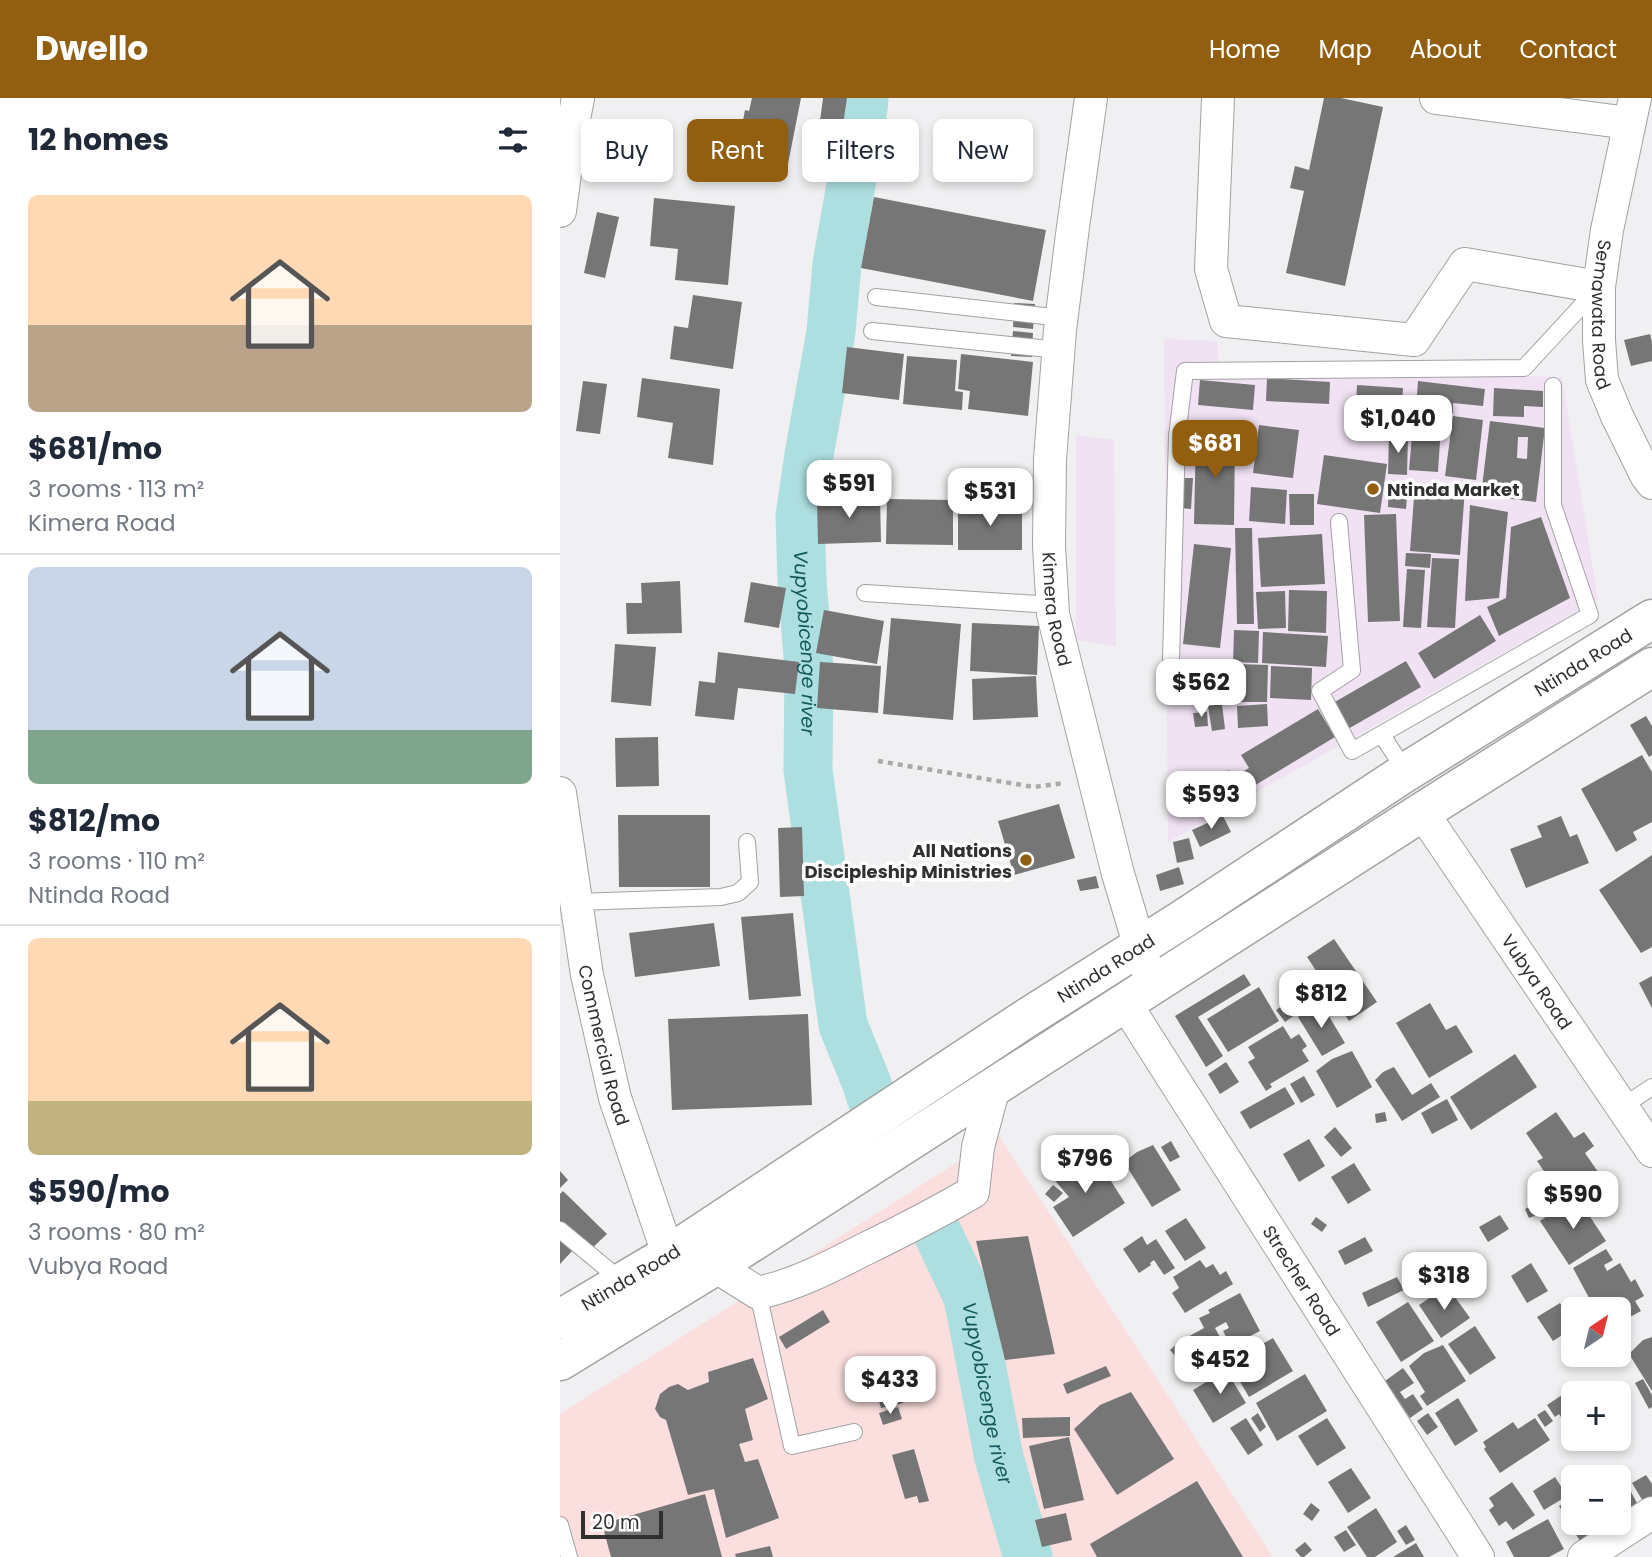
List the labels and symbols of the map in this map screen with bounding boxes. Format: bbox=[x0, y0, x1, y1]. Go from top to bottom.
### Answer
street label: Semawata Road bbox=[1586, 238, 1618, 393]
pin: $1,040 bbox=[1341, 396, 1455, 455]
pin: $681 bbox=[1174, 420, 1256, 480]
pin: $591 bbox=[808, 460, 890, 520]
pin: $531 bbox=[949, 468, 1031, 528]
place label: Ntinda Market bbox=[1387, 477, 1520, 502]
marker: Ntinda Market bbox=[1365, 481, 1381, 497]
water label: Vupyobicenge river bbox=[788, 550, 823, 736]
street label: Kimera Road bbox=[1037, 551, 1078, 669]
street label: Ntinda Road bbox=[1529, 622, 1637, 702]
pin: $562 bbox=[1160, 660, 1242, 719]
pin: $593 bbox=[1170, 772, 1252, 831]
place label: All Nations Discipleship Ministries bbox=[804, 838, 1012, 884]
marker: All Nations Discipleship Ministries bbox=[1018, 852, 1034, 868]
street label: Ntinda Road bbox=[1052, 928, 1159, 1008]
street label: Vubya Road bbox=[1496, 929, 1578, 1034]
street label: Commercial Road bbox=[573, 963, 636, 1128]
pin: $812 bbox=[1280, 970, 1362, 1030]
pin: $796 bbox=[1044, 1136, 1126, 1195]
pin: $590 bbox=[1532, 1172, 1614, 1231]
street label: Strecher Road bbox=[1257, 1220, 1346, 1341]
street label: Ntinda Road bbox=[576, 1238, 685, 1316]
pin: $318 bbox=[1403, 1252, 1485, 1312]
north arrow bbox=[1561, 1297, 1631, 1367]
water label: Vupyobicenge river bbox=[956, 1300, 1020, 1488]
pin: $452 bbox=[1179, 1336, 1261, 1396]
pin: $433 bbox=[849, 1356, 931, 1416]
scale bar bbox=[581, 1508, 663, 1540]

